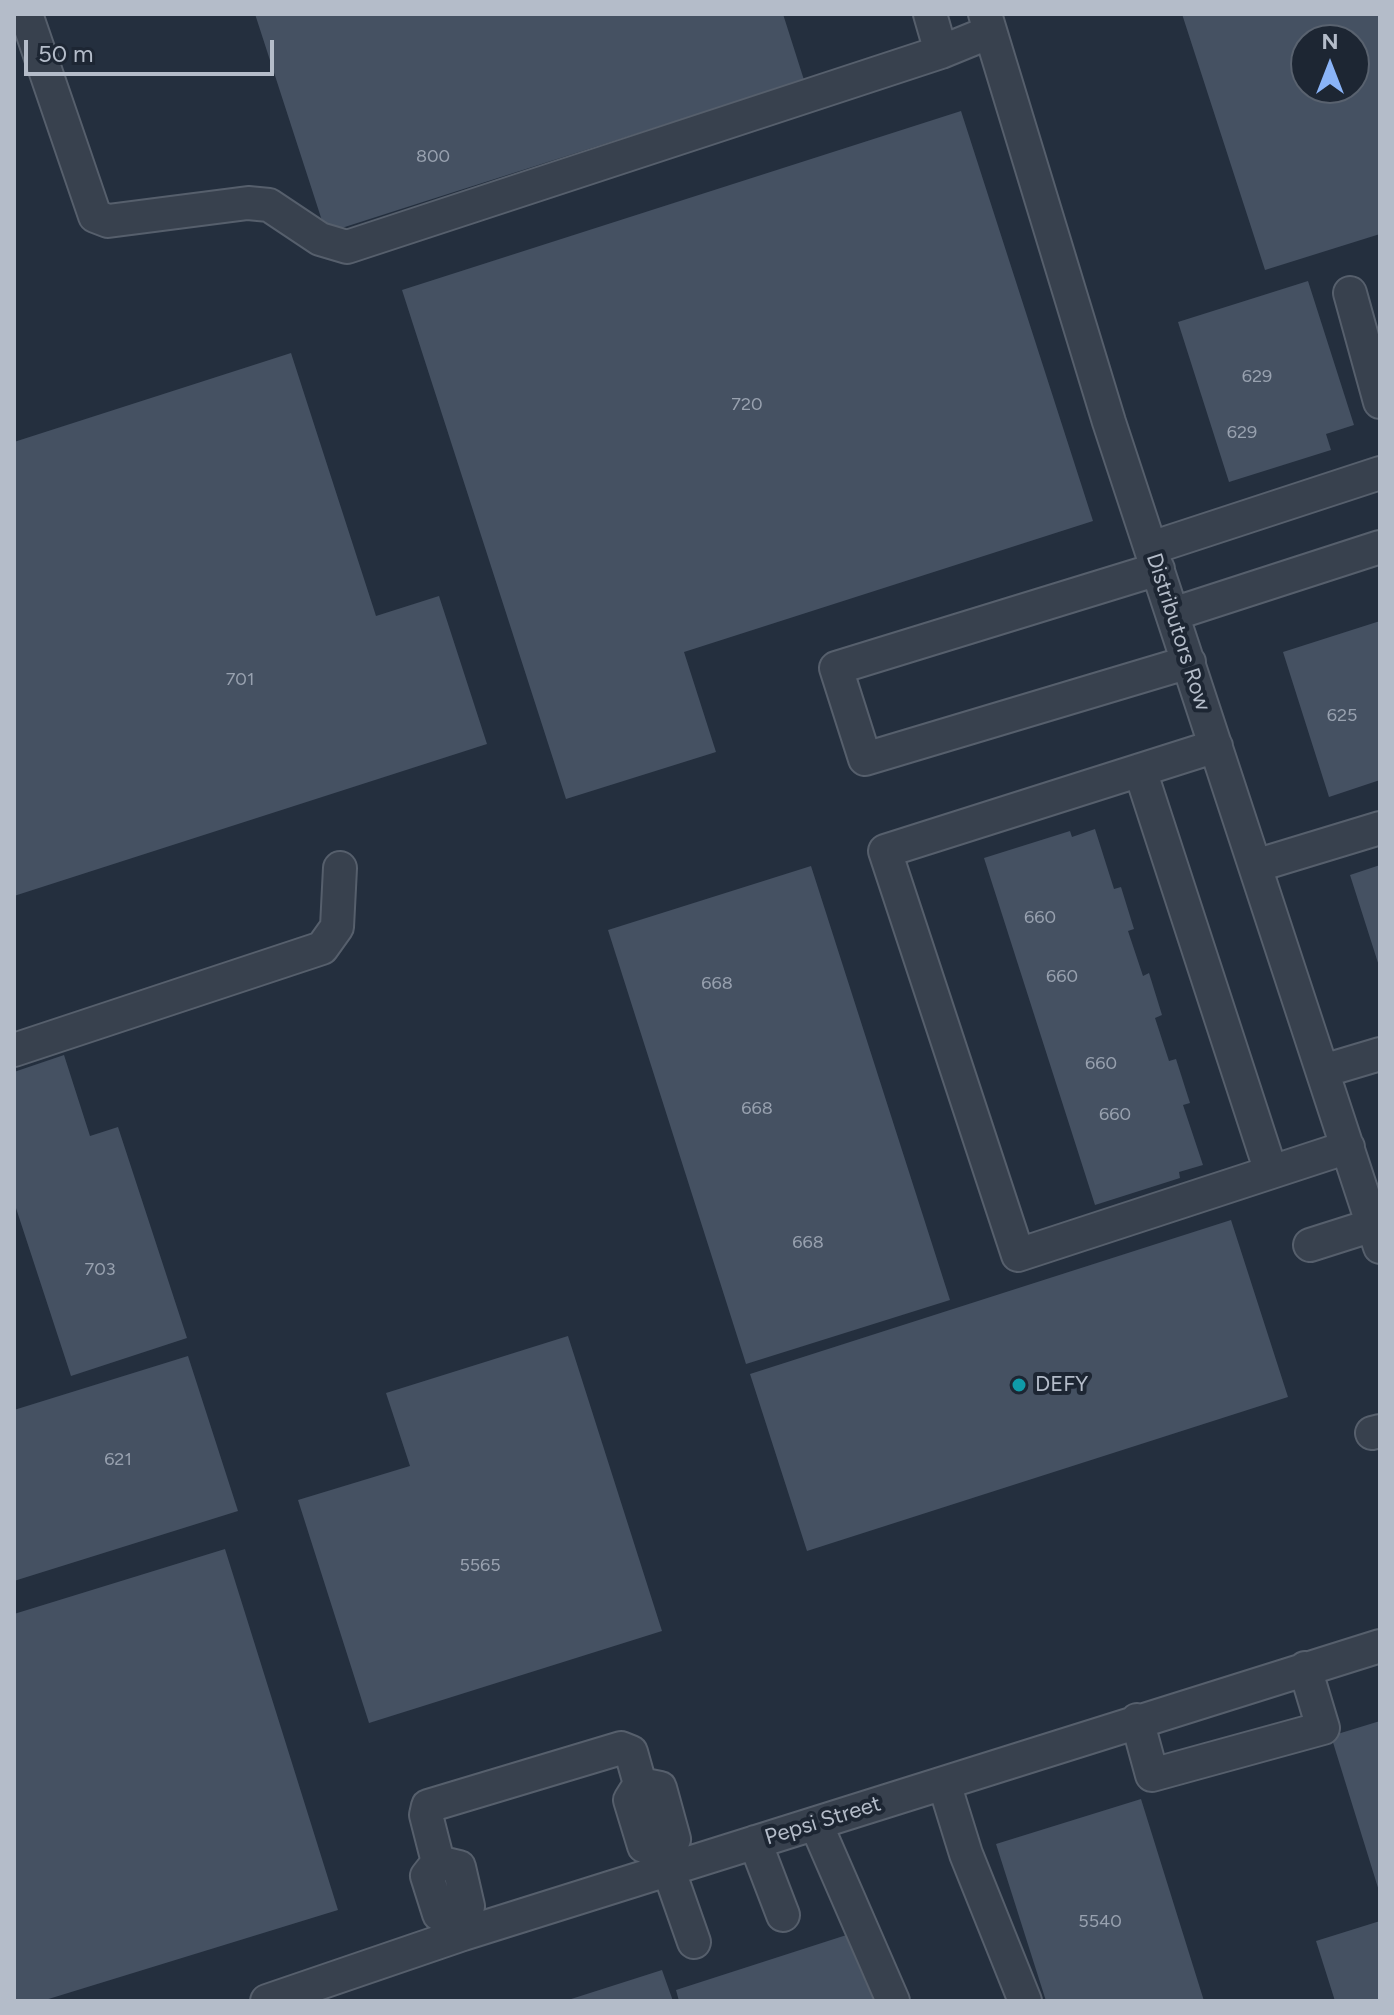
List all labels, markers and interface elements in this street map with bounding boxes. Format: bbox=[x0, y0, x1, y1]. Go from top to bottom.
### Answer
scale bar bbox=[28, 24, 278, 74]
north arrow bbox=[1290, 24, 1370, 104]
text: N bbox=[1321, 28, 1339, 55]
text: 50 m bbox=[38, 39, 94, 68]
house number: 800 bbox=[416, 146, 450, 168]
house number: 629 bbox=[1242, 366, 1272, 388]
house number: 720 bbox=[731, 394, 763, 416]
house number: 629 bbox=[1227, 422, 1257, 444]
street label: Distributors Row bbox=[1140, 550, 1216, 714]
house number: 701 bbox=[226, 669, 254, 691]
house number: 625 bbox=[1327, 705, 1357, 727]
house number: 660 bbox=[1024, 907, 1056, 929]
house number: 660 bbox=[1046, 966, 1078, 988]
house number: 668 bbox=[701, 973, 733, 995]
house number: 660 bbox=[1085, 1053, 1117, 1075]
house number: 668 bbox=[741, 1098, 773, 1120]
house number: 660 bbox=[1099, 1104, 1131, 1126]
house number: 668 bbox=[792, 1232, 824, 1254]
house number: 703 bbox=[85, 1259, 115, 1281]
place label: DEFY bbox=[1035, 1372, 1088, 1398]
marker: DEFY bbox=[1010, 1376, 1028, 1394]
house number: 621 bbox=[104, 1449, 132, 1471]
house number: 5565 bbox=[459, 1555, 501, 1577]
street label: Pepsi Street bbox=[762, 1791, 884, 1851]
house number: 5540 bbox=[1078, 1911, 1122, 1933]

